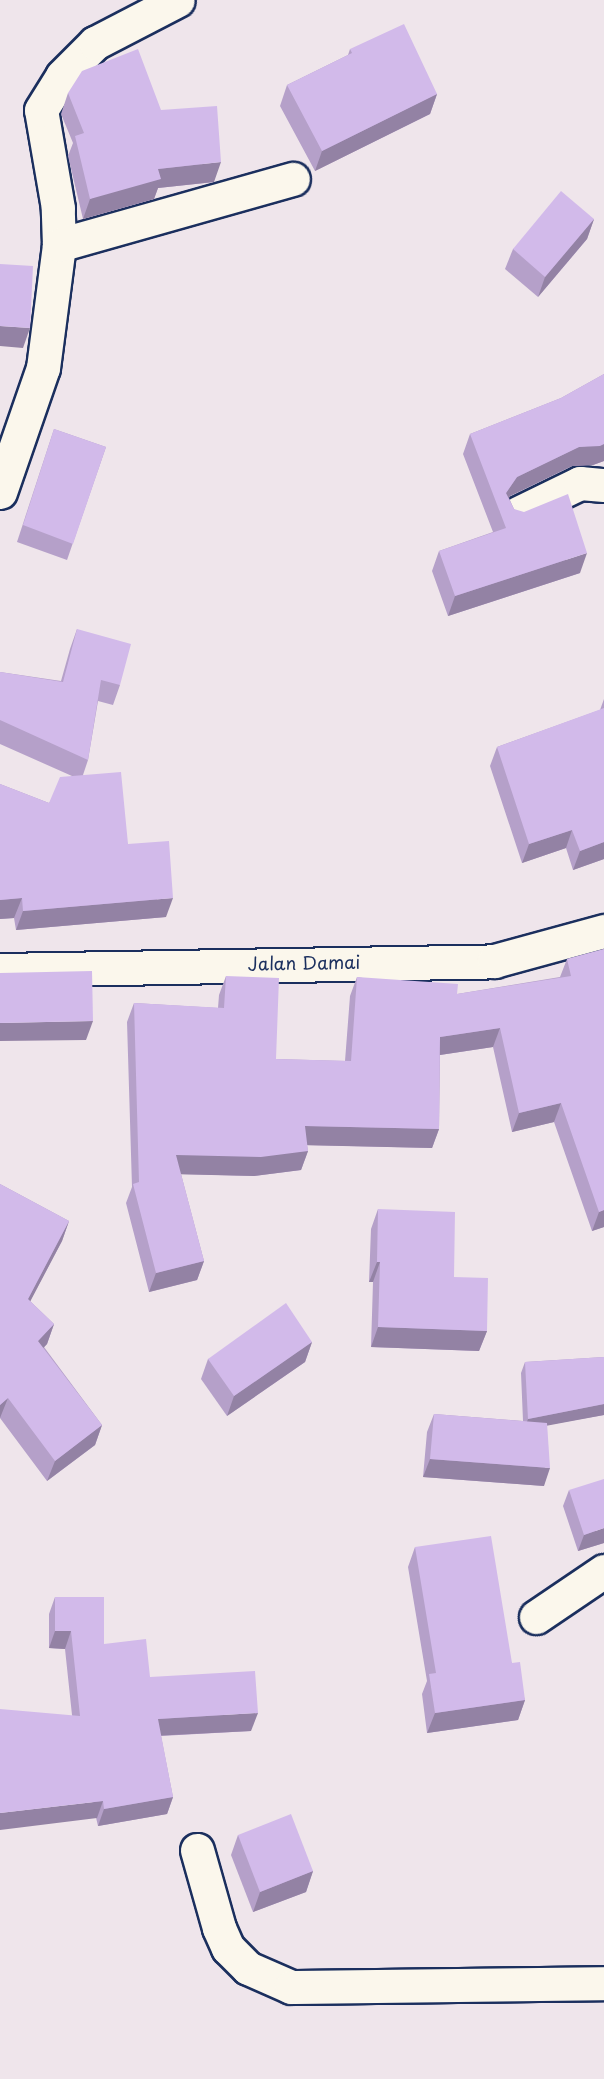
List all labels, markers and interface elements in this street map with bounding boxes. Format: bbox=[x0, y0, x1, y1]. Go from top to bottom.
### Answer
street label: Jalan Damai bbox=[247, 951, 361, 975]

